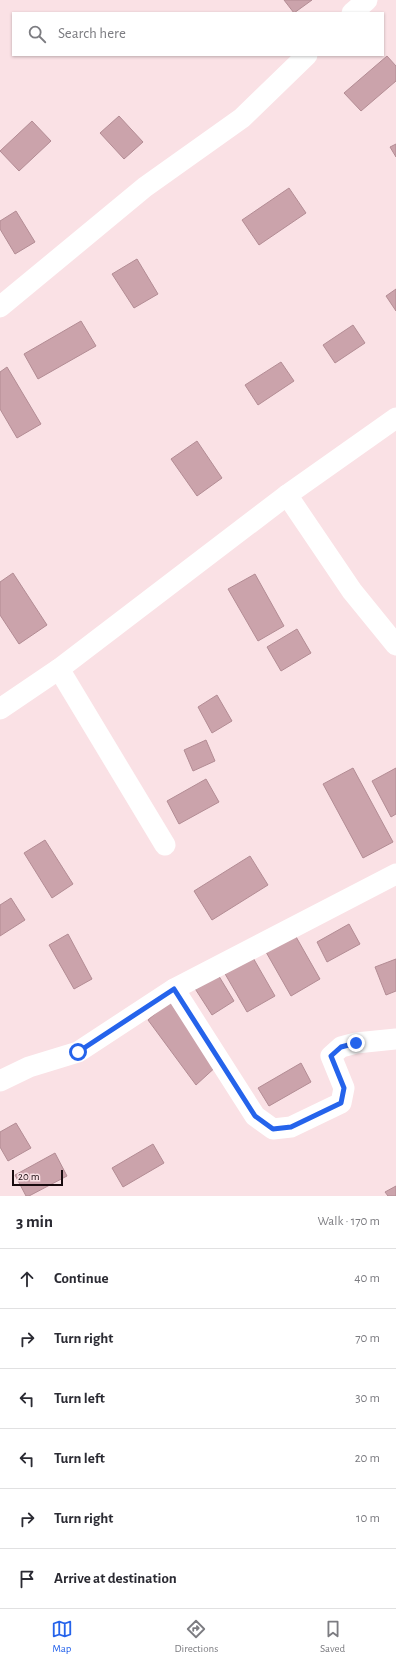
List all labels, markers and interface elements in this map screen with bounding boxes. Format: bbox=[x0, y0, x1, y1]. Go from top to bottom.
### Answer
search box bbox=[12, 12, 384, 56]
icon: search bbox=[26, 23, 48, 45]
text: Search here bbox=[58, 26, 126, 41]
route end bbox=[347, 1034, 365, 1052]
route start bbox=[69, 1043, 87, 1061]
scale bar bbox=[12, 1168, 63, 1187]
text: 20 m bbox=[18, 1171, 39, 1182]
text: 3 min bbox=[16, 1213, 53, 1230]
text: Walk · 170 m bbox=[317, 1215, 380, 1228]
icon: ahead bbox=[16, 1268, 38, 1290]
text: Continue bbox=[54, 1271, 109, 1286]
text: 40 m bbox=[354, 1272, 380, 1285]
icon: right bbox=[16, 1328, 38, 1350]
text: Turn right bbox=[54, 1331, 113, 1346]
text: 70 m bbox=[355, 1332, 380, 1345]
icon: left bbox=[16, 1388, 38, 1410]
text: Turn left bbox=[54, 1391, 105, 1406]
text: 30 m bbox=[355, 1392, 380, 1405]
icon: left bbox=[16, 1448, 38, 1470]
text: Turn left bbox=[54, 1451, 105, 1466]
text: 20 m bbox=[355, 1452, 380, 1465]
icon: right bbox=[16, 1508, 38, 1530]
text: Turn right bbox=[54, 1511, 113, 1526]
text: 10 m bbox=[356, 1512, 380, 1525]
icon: arrive bbox=[16, 1568, 38, 1590]
text: Arrive at destination bbox=[54, 1571, 177, 1586]
tab: Map bbox=[51, 1618, 73, 1655]
tab: Directions bbox=[174, 1618, 218, 1655]
tab: Saved bbox=[320, 1618, 345, 1655]

